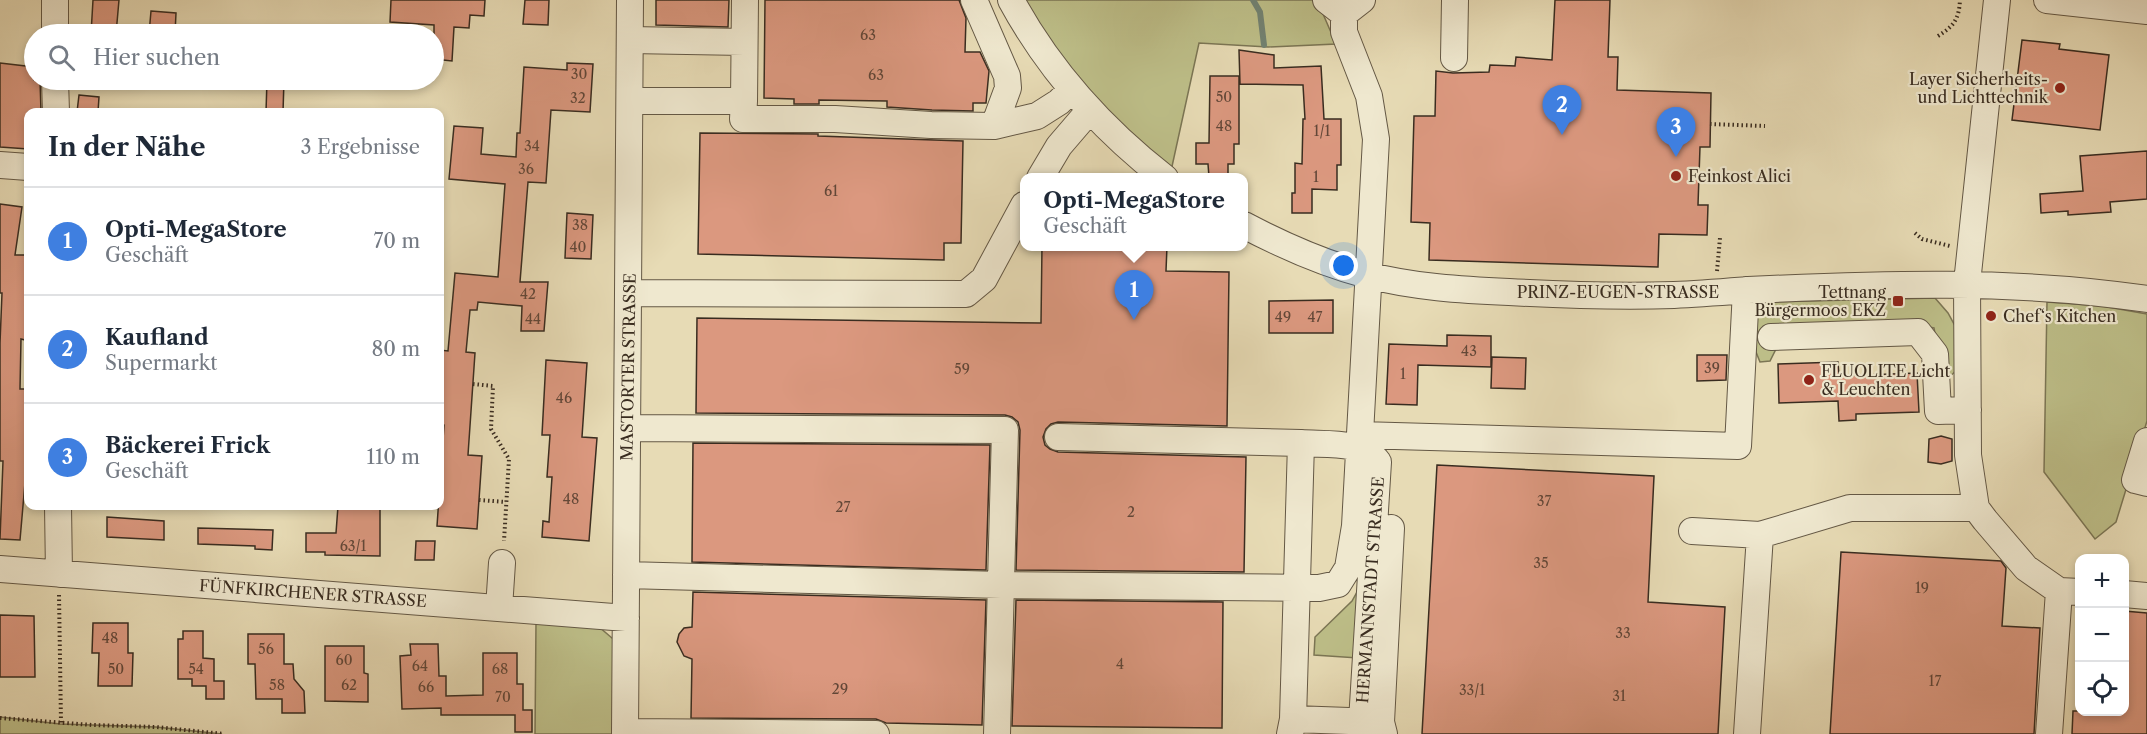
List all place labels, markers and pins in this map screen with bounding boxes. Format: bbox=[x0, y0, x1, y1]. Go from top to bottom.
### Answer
place label: Layer Sicherheits- und Lichttechnik bbox=[1909, 69, 2049, 107]
marker: Layer Sicherheits- und Lichttechnik bbox=[2053, 81, 2067, 95]
pin: 2 bbox=[1542, 86, 1582, 135]
pin: 3 bbox=[1656, 108, 1696, 157]
place label: Feinkost Alici bbox=[1688, 166, 1791, 186]
marker: Feinkost Alici bbox=[1669, 169, 1683, 183]
pin: 1 bbox=[1114, 270, 1154, 320]
place label: Tettnang Bürgermoos EKZ bbox=[1754, 282, 1887, 320]
marker: Tettnang Bürgermoos EKZ bbox=[1891, 294, 1905, 308]
place label: Chef‘s Kitchen bbox=[2003, 306, 2116, 326]
marker: Chef‘s Kitchen bbox=[1984, 309, 1998, 323]
place label: FLUOLITE Licht & Leuchten bbox=[1821, 361, 1951, 399]
marker: FLUOLITE Licht & Leuchten bbox=[1802, 373, 1816, 387]

